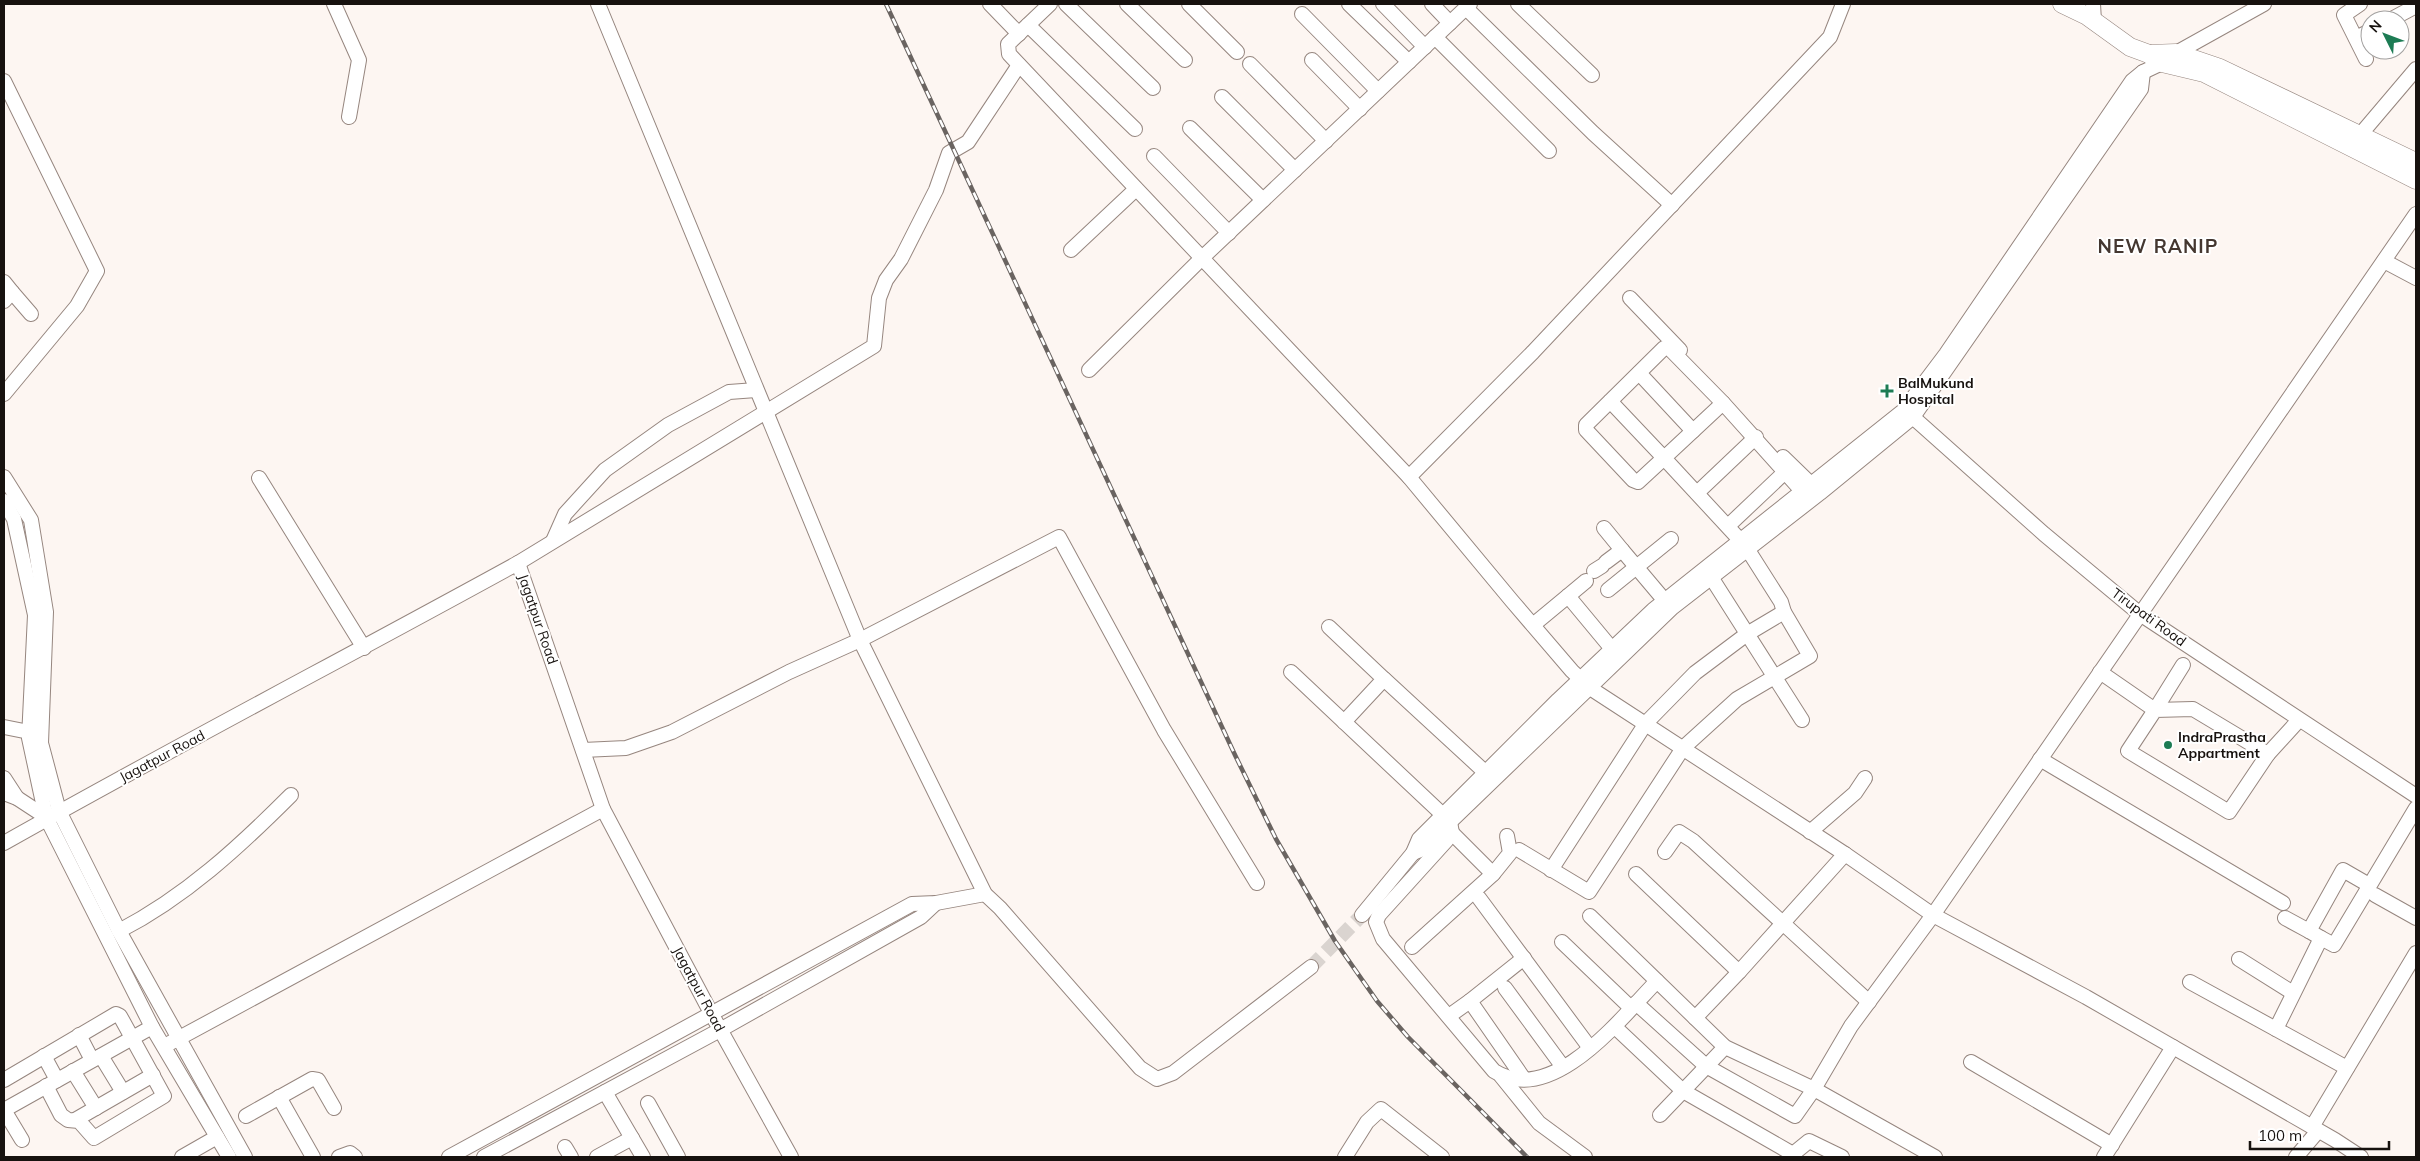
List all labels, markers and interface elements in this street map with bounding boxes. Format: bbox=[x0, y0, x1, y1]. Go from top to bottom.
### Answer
north arrow bbox=[2360, 10, 2410, 60]
text: N bbox=[2365, 16, 2386, 36]
district label: NEW RANIP bbox=[2098, 234, 2218, 258]
place label: BalMukund Hospital bbox=[1898, 374, 1974, 408]
marker: BalMukund Hospital bbox=[1880, 384, 1894, 398]
street label: Jagatpur Road bbox=[514, 571, 562, 667]
street label: Tirupati Road bbox=[2108, 584, 2190, 650]
street label: Jagatpur Road bbox=[116, 726, 208, 786]
place label: IndraPrastha Appartment bbox=[2178, 728, 2266, 762]
marker: IndraPrastha Appartment bbox=[2162, 739, 2174, 751]
street label: Jagatpur Road bbox=[669, 943, 729, 1035]
scale bar bbox=[2250, 1118, 2389, 1150]
text: 100 m bbox=[2258, 1126, 2302, 1145]

